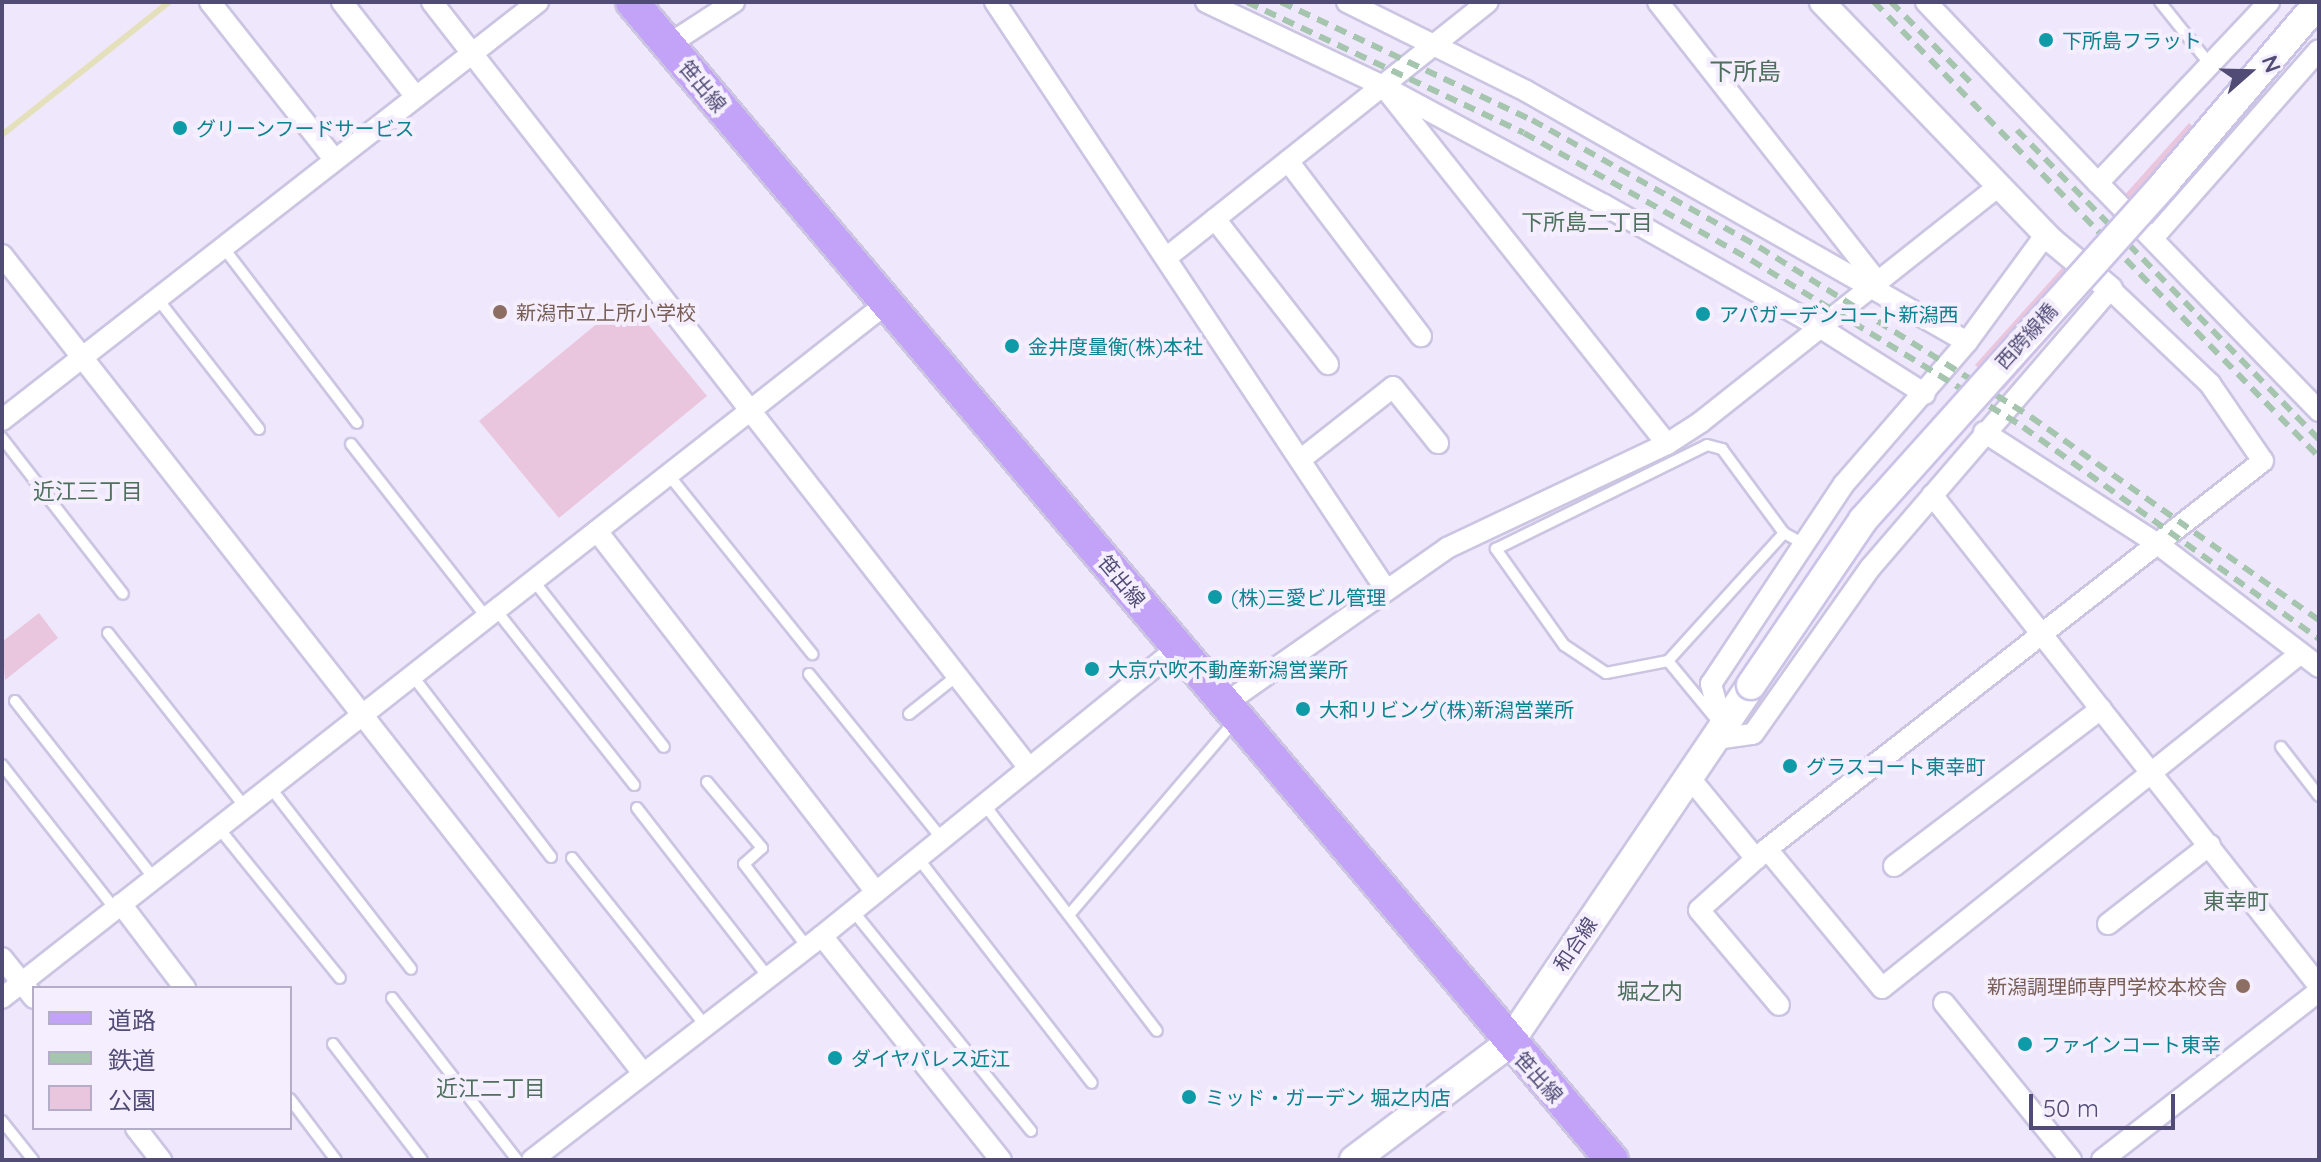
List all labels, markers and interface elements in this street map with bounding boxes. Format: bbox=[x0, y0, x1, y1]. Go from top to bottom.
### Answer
place label: 下所島フラット bbox=[2062, 28, 2202, 52]
marker: 下所島フラット bbox=[2037, 31, 2055, 49]
north arrow bbox=[2209, 32, 2289, 112]
text: N bbox=[2256, 51, 2287, 76]
street label: 笹出線 bbox=[675, 55, 731, 117]
district label: 下所島 bbox=[1709, 58, 1781, 86]
place label: グリーンフードサービス bbox=[196, 116, 416, 140]
marker: グリーンフードサービス bbox=[171, 119, 189, 137]
district label: 下所島二丁目 bbox=[1521, 210, 1653, 236]
street label: 西跨線橋 bbox=[1990, 298, 2062, 374]
place label: 新潟市立上所小学校 bbox=[516, 300, 696, 324]
place label: アパガーデンコート新潟西 bbox=[1719, 302, 1959, 326]
marker: 新潟市立上所小学校 bbox=[491, 303, 509, 321]
marker: アパガーデンコート新潟西 bbox=[1694, 305, 1712, 323]
place label: 金井度量衡(株)本社 bbox=[1028, 334, 1203, 358]
marker: 金井度量衡(株)本社 bbox=[1003, 337, 1021, 355]
district label: 近江三丁目 bbox=[33, 479, 143, 505]
street label: 笹出線 bbox=[1094, 550, 1150, 612]
place label: (株)三愛ビル管理 bbox=[1231, 585, 1386, 609]
marker: (株)三愛ビル管理 bbox=[1206, 588, 1224, 606]
place label: 大京穴吹不動産新潟営業所 bbox=[1108, 657, 1348, 681]
marker: 大京穴吹不動産新潟営業所 bbox=[1083, 660, 1101, 678]
place label: 大和リビング(株)新潟営業所 bbox=[1319, 697, 1574, 721]
marker: 大和リビング(株)新潟営業所 bbox=[1294, 700, 1312, 718]
place label: グラスコート東幸町 bbox=[1806, 754, 1986, 778]
marker: グラスコート東幸町 bbox=[1781, 757, 1799, 775]
district label: 東幸町 bbox=[2203, 889, 2269, 915]
street label: 和合線 bbox=[1548, 912, 1602, 976]
place label: 新潟調理師専門学校本校舎 bbox=[1987, 974, 2227, 998]
marker: 新潟調理師専門学校本校舎 bbox=[2234, 977, 2252, 995]
district label: 堀之内 bbox=[1617, 979, 1683, 1005]
legend bbox=[32, 986, 292, 1130]
text: 道路 bbox=[108, 1005, 156, 1035]
place label: ファインコート東幸 bbox=[2041, 1032, 2221, 1056]
marker: ファインコート東幸 bbox=[2016, 1035, 2034, 1053]
text: 鉄道 bbox=[108, 1045, 156, 1075]
place label: ダイヤパレス近江 bbox=[851, 1046, 1011, 1070]
street label: 笹出線 bbox=[1510, 1047, 1568, 1107]
marker: ダイヤパレス近江 bbox=[826, 1049, 844, 1067]
district label: 近江二丁目 bbox=[436, 1076, 546, 1102]
scale bar bbox=[2033, 1078, 2179, 1128]
text: 公園 bbox=[108, 1085, 156, 1115]
place label: ミッド・ガーデン 堀之内店 bbox=[1205, 1085, 1450, 1109]
marker: ミッド・ガーデン 堀之内店 bbox=[1180, 1088, 1198, 1106]
text: 50 m bbox=[2043, 1093, 2099, 1123]

